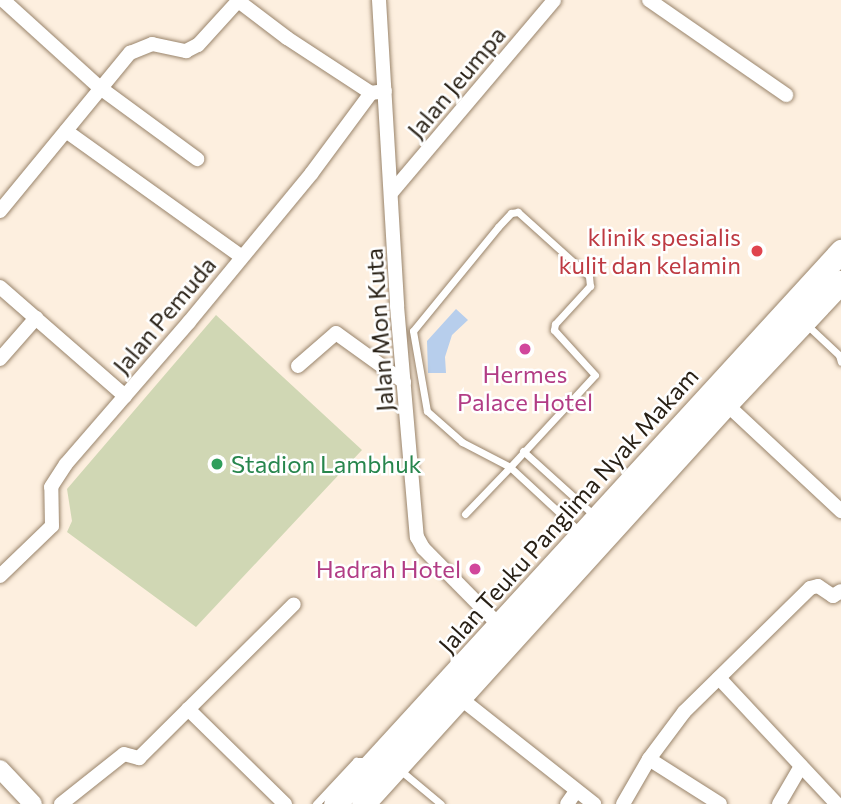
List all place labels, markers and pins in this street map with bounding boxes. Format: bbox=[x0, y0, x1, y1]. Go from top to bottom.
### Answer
place label: klinik spesialis kulit dan kelamin bbox=[558, 223, 741, 279]
marker: klinik spesialis kulit dan kelamin bbox=[747, 241, 767, 261]
marker: Hermes Palace Hotel bbox=[517, 341, 533, 357]
place label: Hermes Palace Hotel bbox=[457, 360, 593, 416]
place label: Stadion Lambhuk bbox=[231, 450, 422, 478]
marker: Stadion Lambhuk bbox=[209, 456, 225, 472]
place label: Hadrah Hotel bbox=[316, 555, 461, 583]
marker: Hadrah Hotel bbox=[467, 561, 483, 577]

